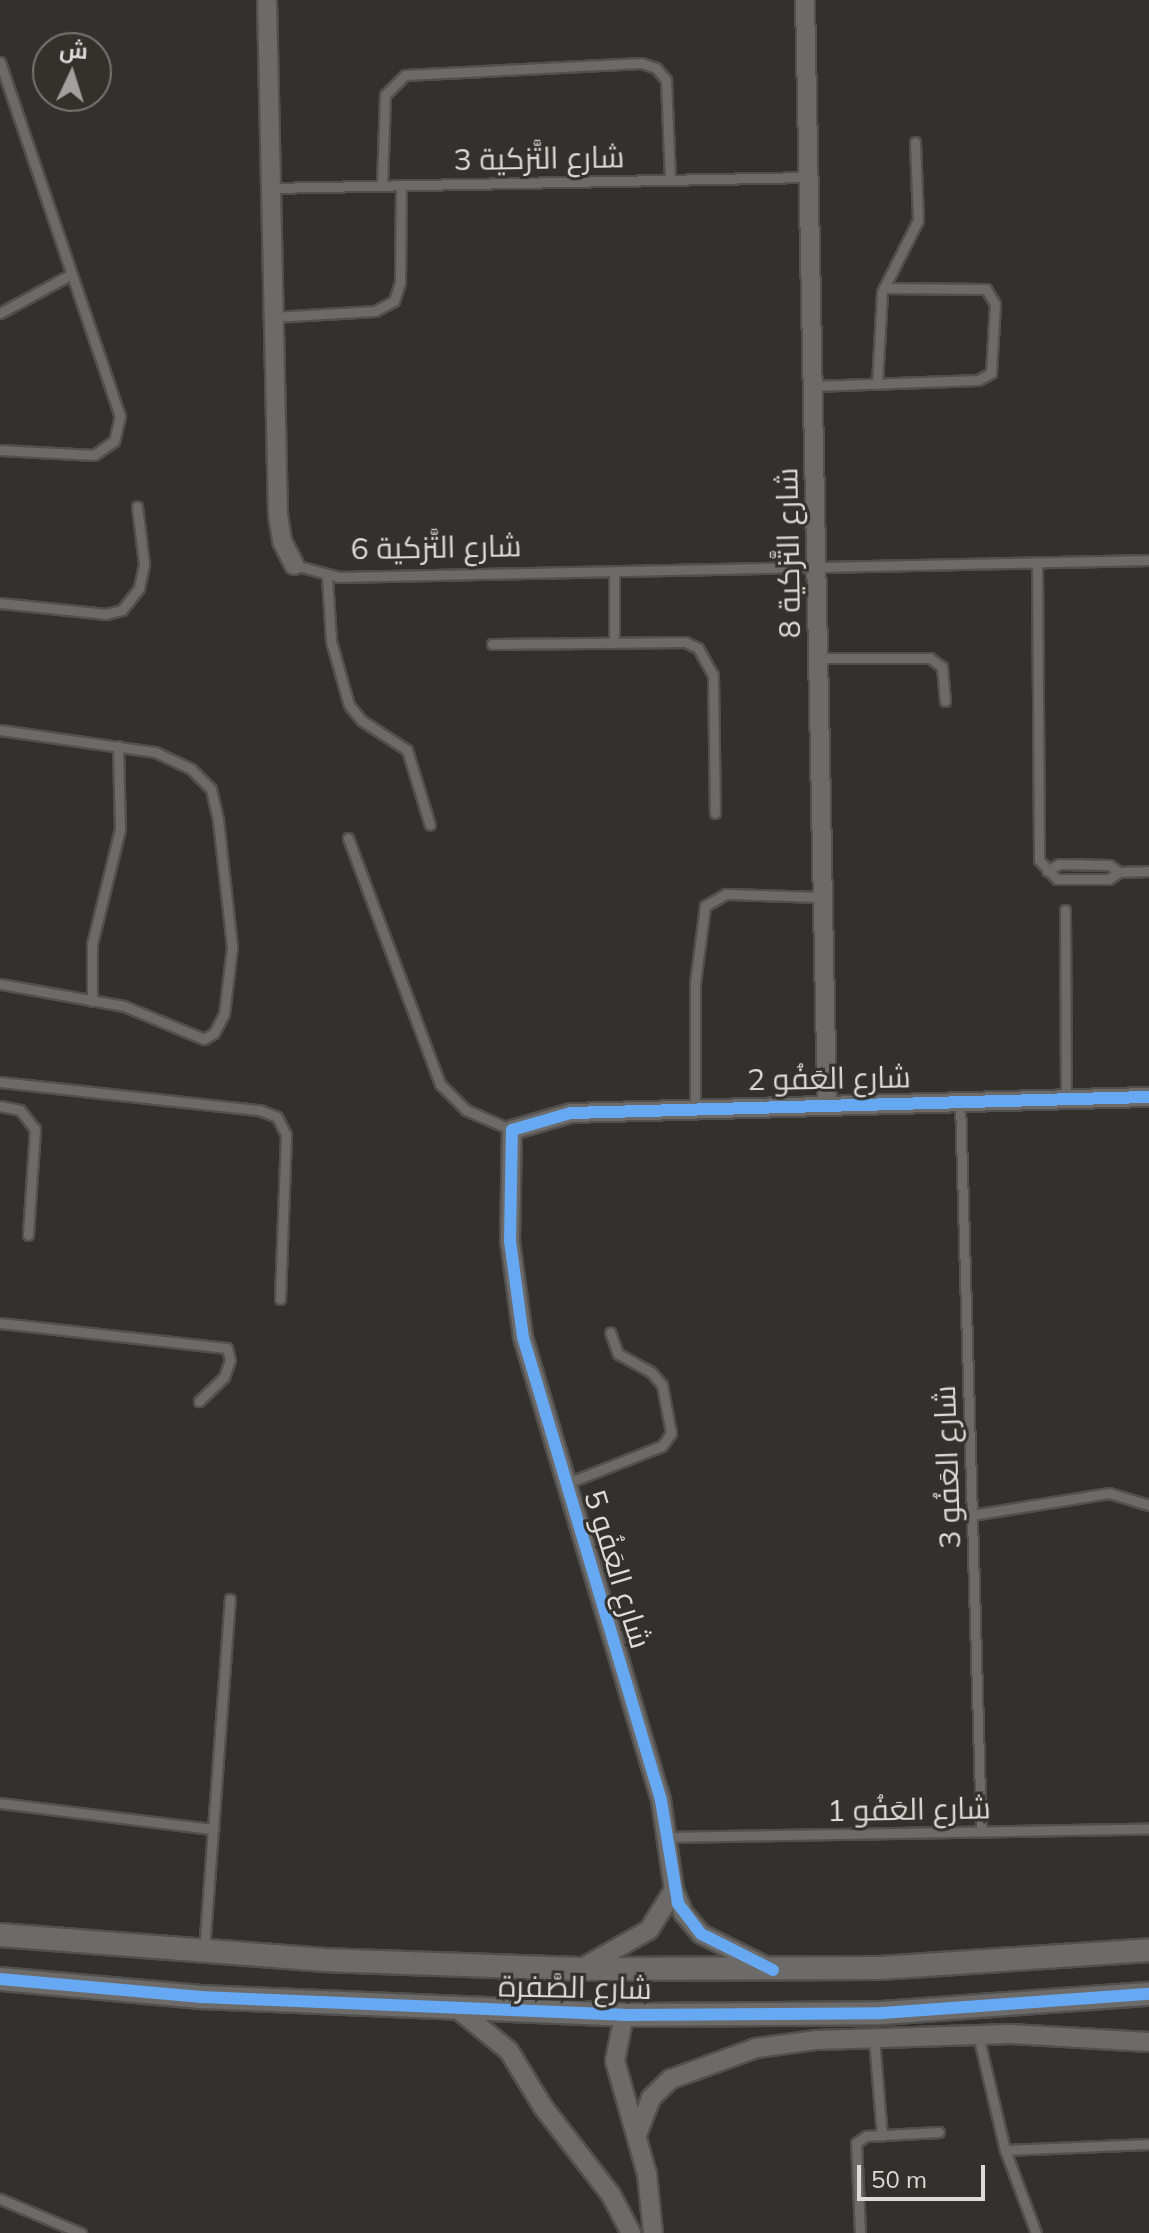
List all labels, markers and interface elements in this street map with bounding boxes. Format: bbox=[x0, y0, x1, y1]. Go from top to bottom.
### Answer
north arrow bbox=[32, 32, 112, 112]
text: ش bbox=[58, 35, 89, 65]
street label: شارع التَّزكية 3 bbox=[453, 139, 625, 177]
street label: شارع التَّزكية 8 bbox=[769, 467, 807, 639]
street label: شارع التَّزكية 6 bbox=[350, 528, 522, 566]
street label: شارع العَفُو 2 bbox=[747, 1059, 911, 1097]
street label: شارع العَفُو 3 bbox=[926, 1385, 968, 1549]
street label: شارع العَفُو 5 bbox=[577, 1485, 659, 1653]
street label: شارع العَفُو 1 bbox=[827, 1790, 991, 1828]
street label: شارع الصَّفرة bbox=[498, 1968, 652, 2006]
scale bar bbox=[861, 2149, 989, 2199]
text: 50 m bbox=[871, 2164, 927, 2194]

